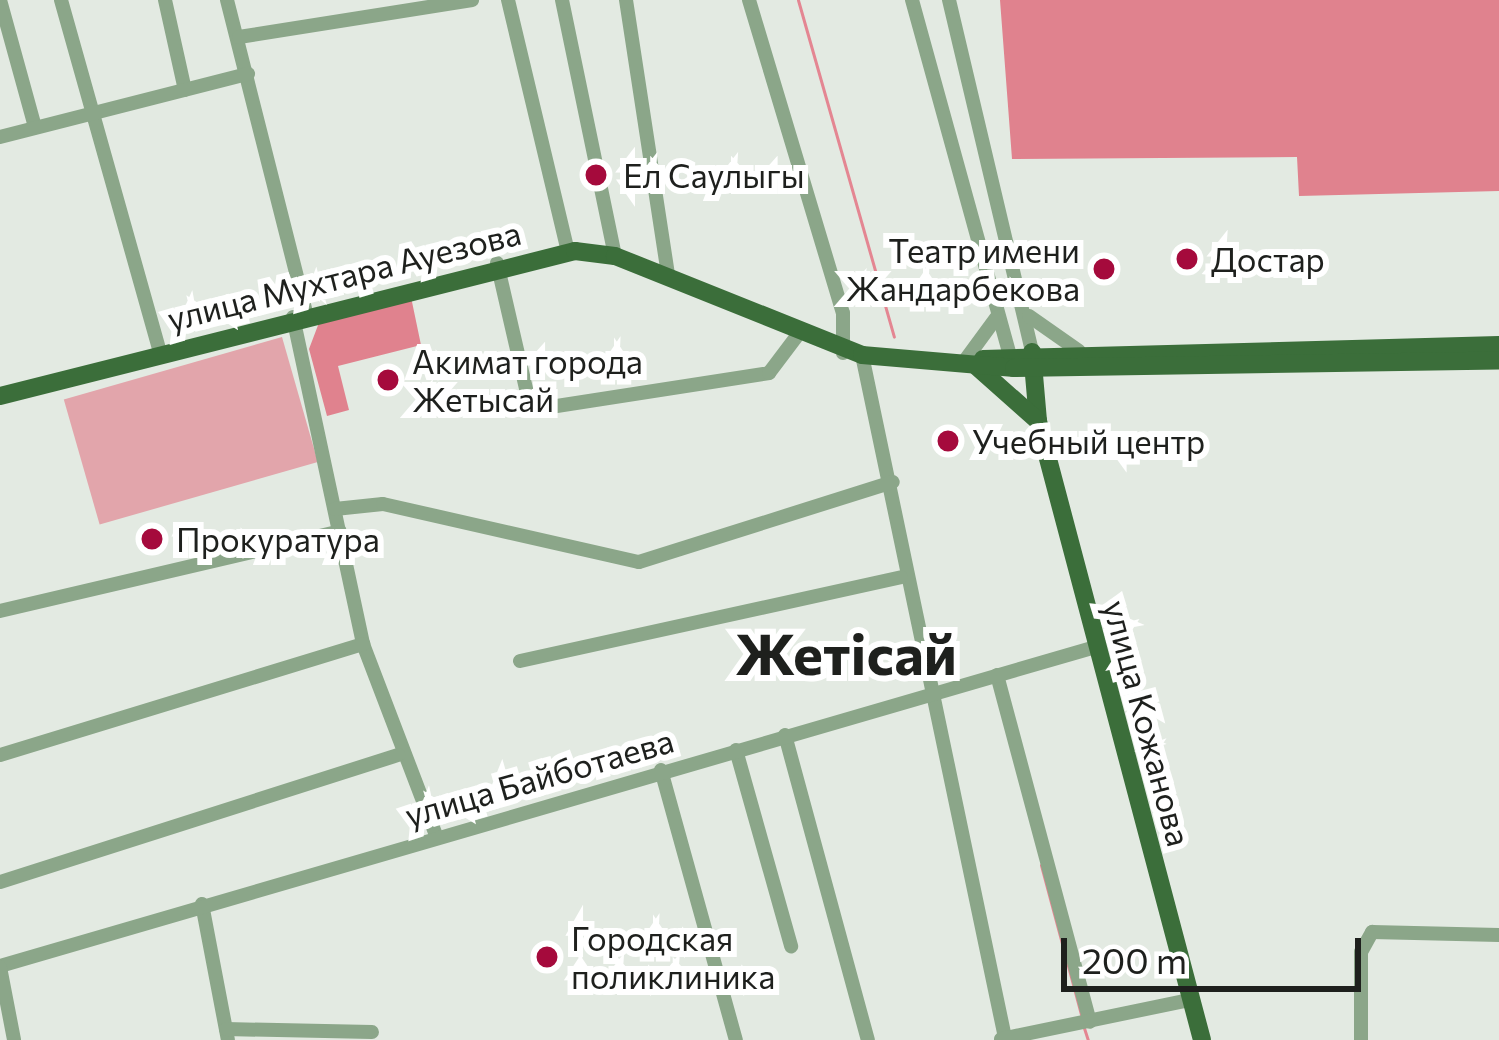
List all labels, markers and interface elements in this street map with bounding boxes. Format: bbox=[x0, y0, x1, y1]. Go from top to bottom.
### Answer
place label: Ел Саулыгы bbox=[623, 155, 805, 195]
marker: Ел Саулыгы bbox=[580, 159, 612, 191]
street label: улица Мухтара Ауезова bbox=[163, 212, 525, 338]
place label: Театр имени Жандарбекова bbox=[846, 230, 1080, 308]
place label: Достар bbox=[1211, 239, 1325, 279]
marker: Достар bbox=[1174, 246, 1200, 272]
marker: Театр имени Жандарбекова bbox=[1091, 256, 1117, 282]
place label: Акимат города Жетысай bbox=[412, 341, 643, 419]
marker: Акимат города Жетысай bbox=[375, 367, 401, 393]
place label: Учебный центр bbox=[972, 421, 1205, 461]
marker: Учебный центр bbox=[935, 428, 961, 454]
place label: Прокуратура bbox=[176, 519, 380, 559]
marker: Прокуратура bbox=[139, 526, 165, 552]
street label: улица Кожанова bbox=[1096, 596, 1200, 850]
district label: Жетісай bbox=[735, 619, 957, 687]
street label: улица Байботаева bbox=[400, 720, 678, 834]
scale bar bbox=[1067, 914, 1367, 988]
place label: Городская поликлиника bbox=[571, 918, 775, 996]
text: 200 m bbox=[1082, 937, 1187, 981]
marker: Городская поликлиника bbox=[534, 944, 560, 970]

